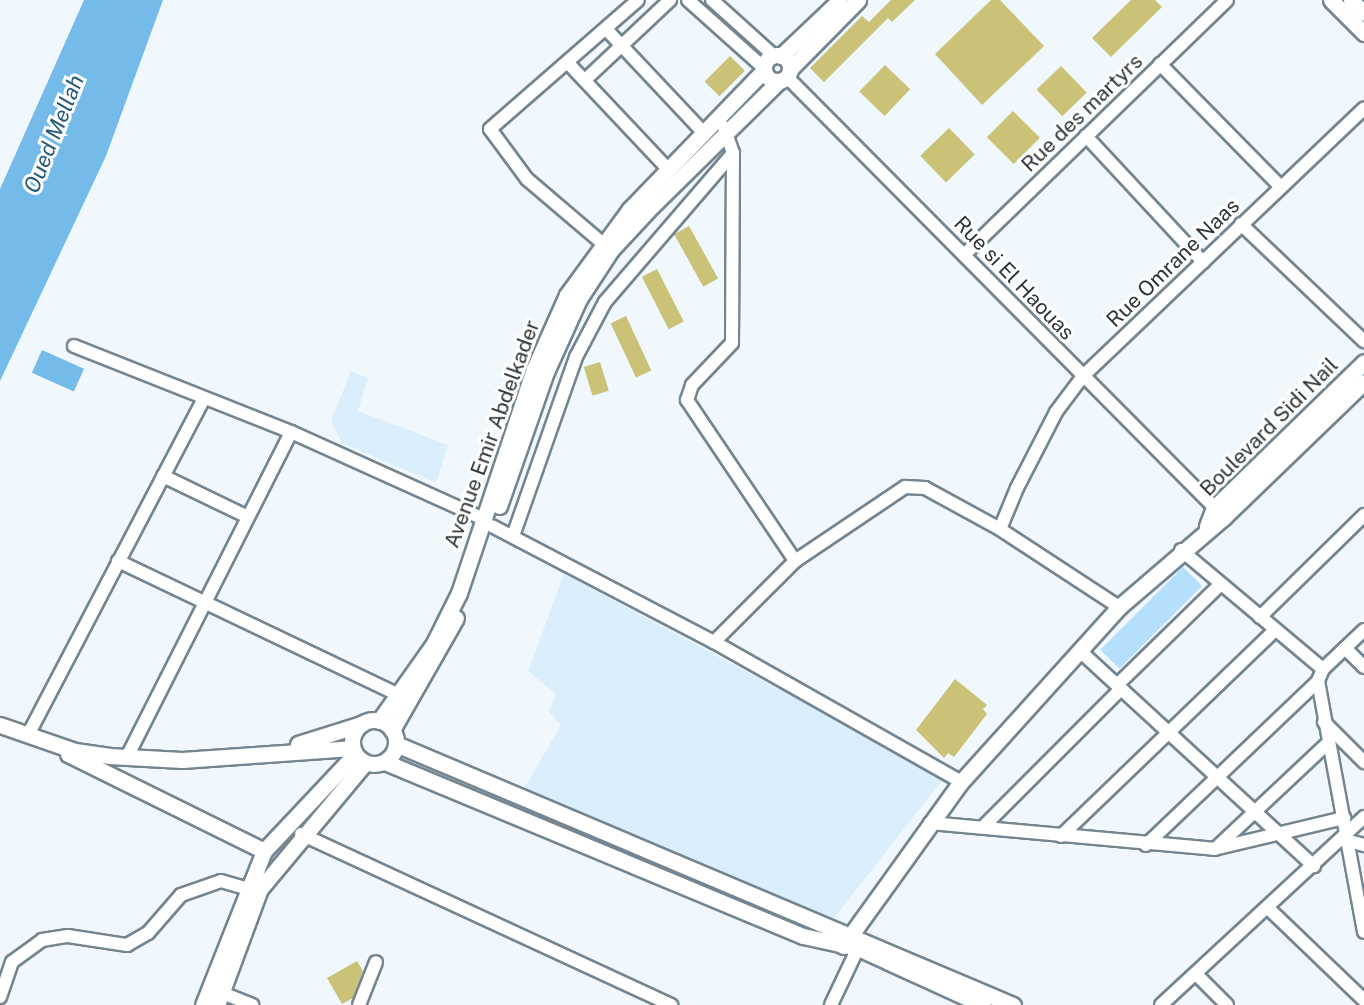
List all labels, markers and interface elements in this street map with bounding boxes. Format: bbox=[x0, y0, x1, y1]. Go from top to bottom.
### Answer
street label: Rue des martyrs bbox=[1016, 49, 1148, 177]
water label: Oued Mellah bbox=[18, 71, 90, 197]
street label: Rue Omrane Naas bbox=[1101, 193, 1245, 333]
street label: Rue si El Haouas bbox=[949, 211, 1079, 345]
street label: Avenue Emir Abdelkader bbox=[439, 317, 545, 551]
street label: Boulevard Sidi Nail bbox=[1195, 353, 1343, 501]

